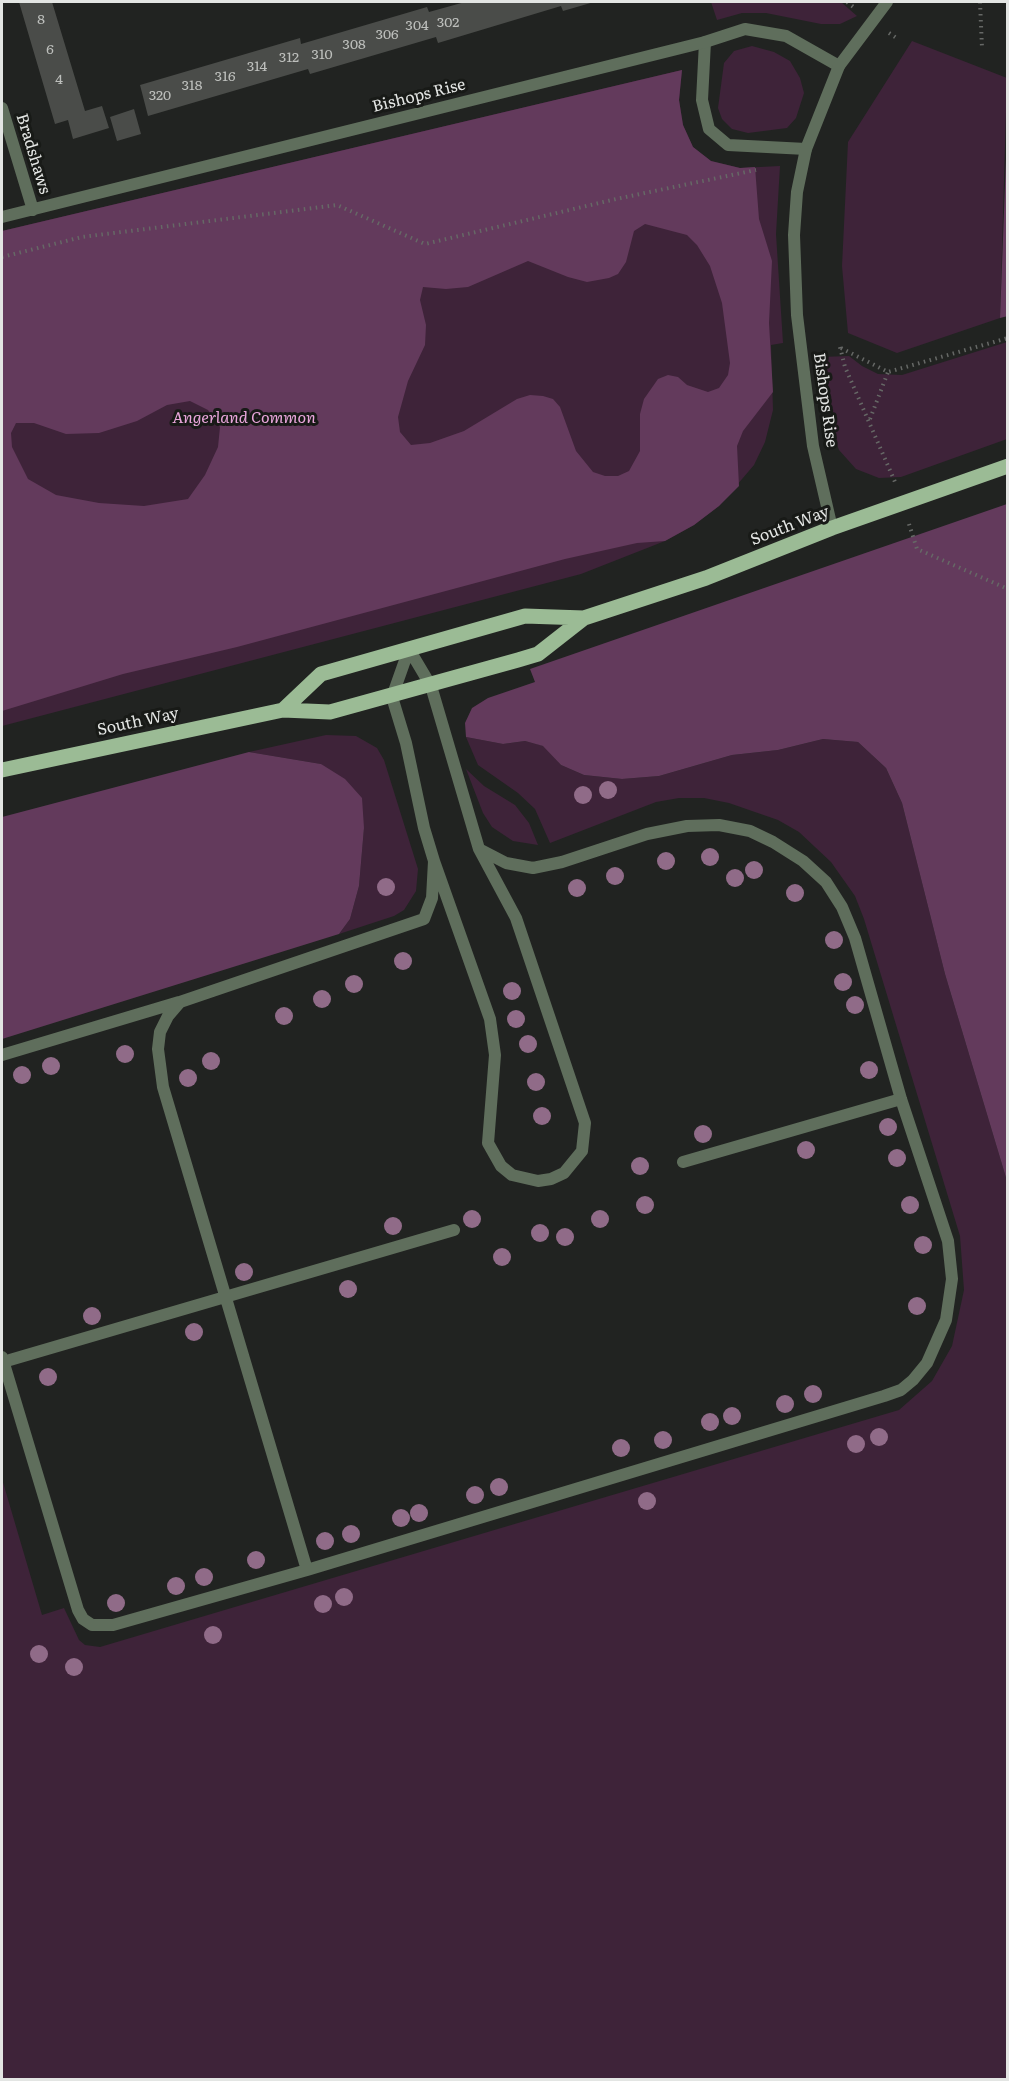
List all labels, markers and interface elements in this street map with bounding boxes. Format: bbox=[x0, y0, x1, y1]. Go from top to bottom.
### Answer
house number: 8 bbox=[37, 12, 45, 28]
house number: 302 bbox=[437, 15, 459, 31]
house number: 304 bbox=[405, 18, 429, 34]
house number: 306 bbox=[375, 27, 399, 43]
house number: 308 bbox=[342, 37, 366, 53]
house number: 6 bbox=[46, 42, 54, 58]
house number: 310 bbox=[311, 47, 333, 63]
house number: 312 bbox=[279, 50, 299, 66]
house number: 314 bbox=[247, 59, 267, 75]
house number: 316 bbox=[215, 69, 235, 85]
house number: 4 bbox=[55, 72, 63, 88]
street label: Bishops Rise bbox=[370, 75, 468, 117]
house number: 318 bbox=[182, 78, 202, 94]
house number: 320 bbox=[149, 88, 171, 104]
street label: Bradshaws bbox=[12, 111, 54, 197]
street label: Bishops Rise bbox=[809, 351, 841, 449]
park label: Angerland Common bbox=[172, 408, 316, 428]
street label: South Way bbox=[748, 502, 832, 550]
street label: South Way bbox=[95, 704, 181, 740]

